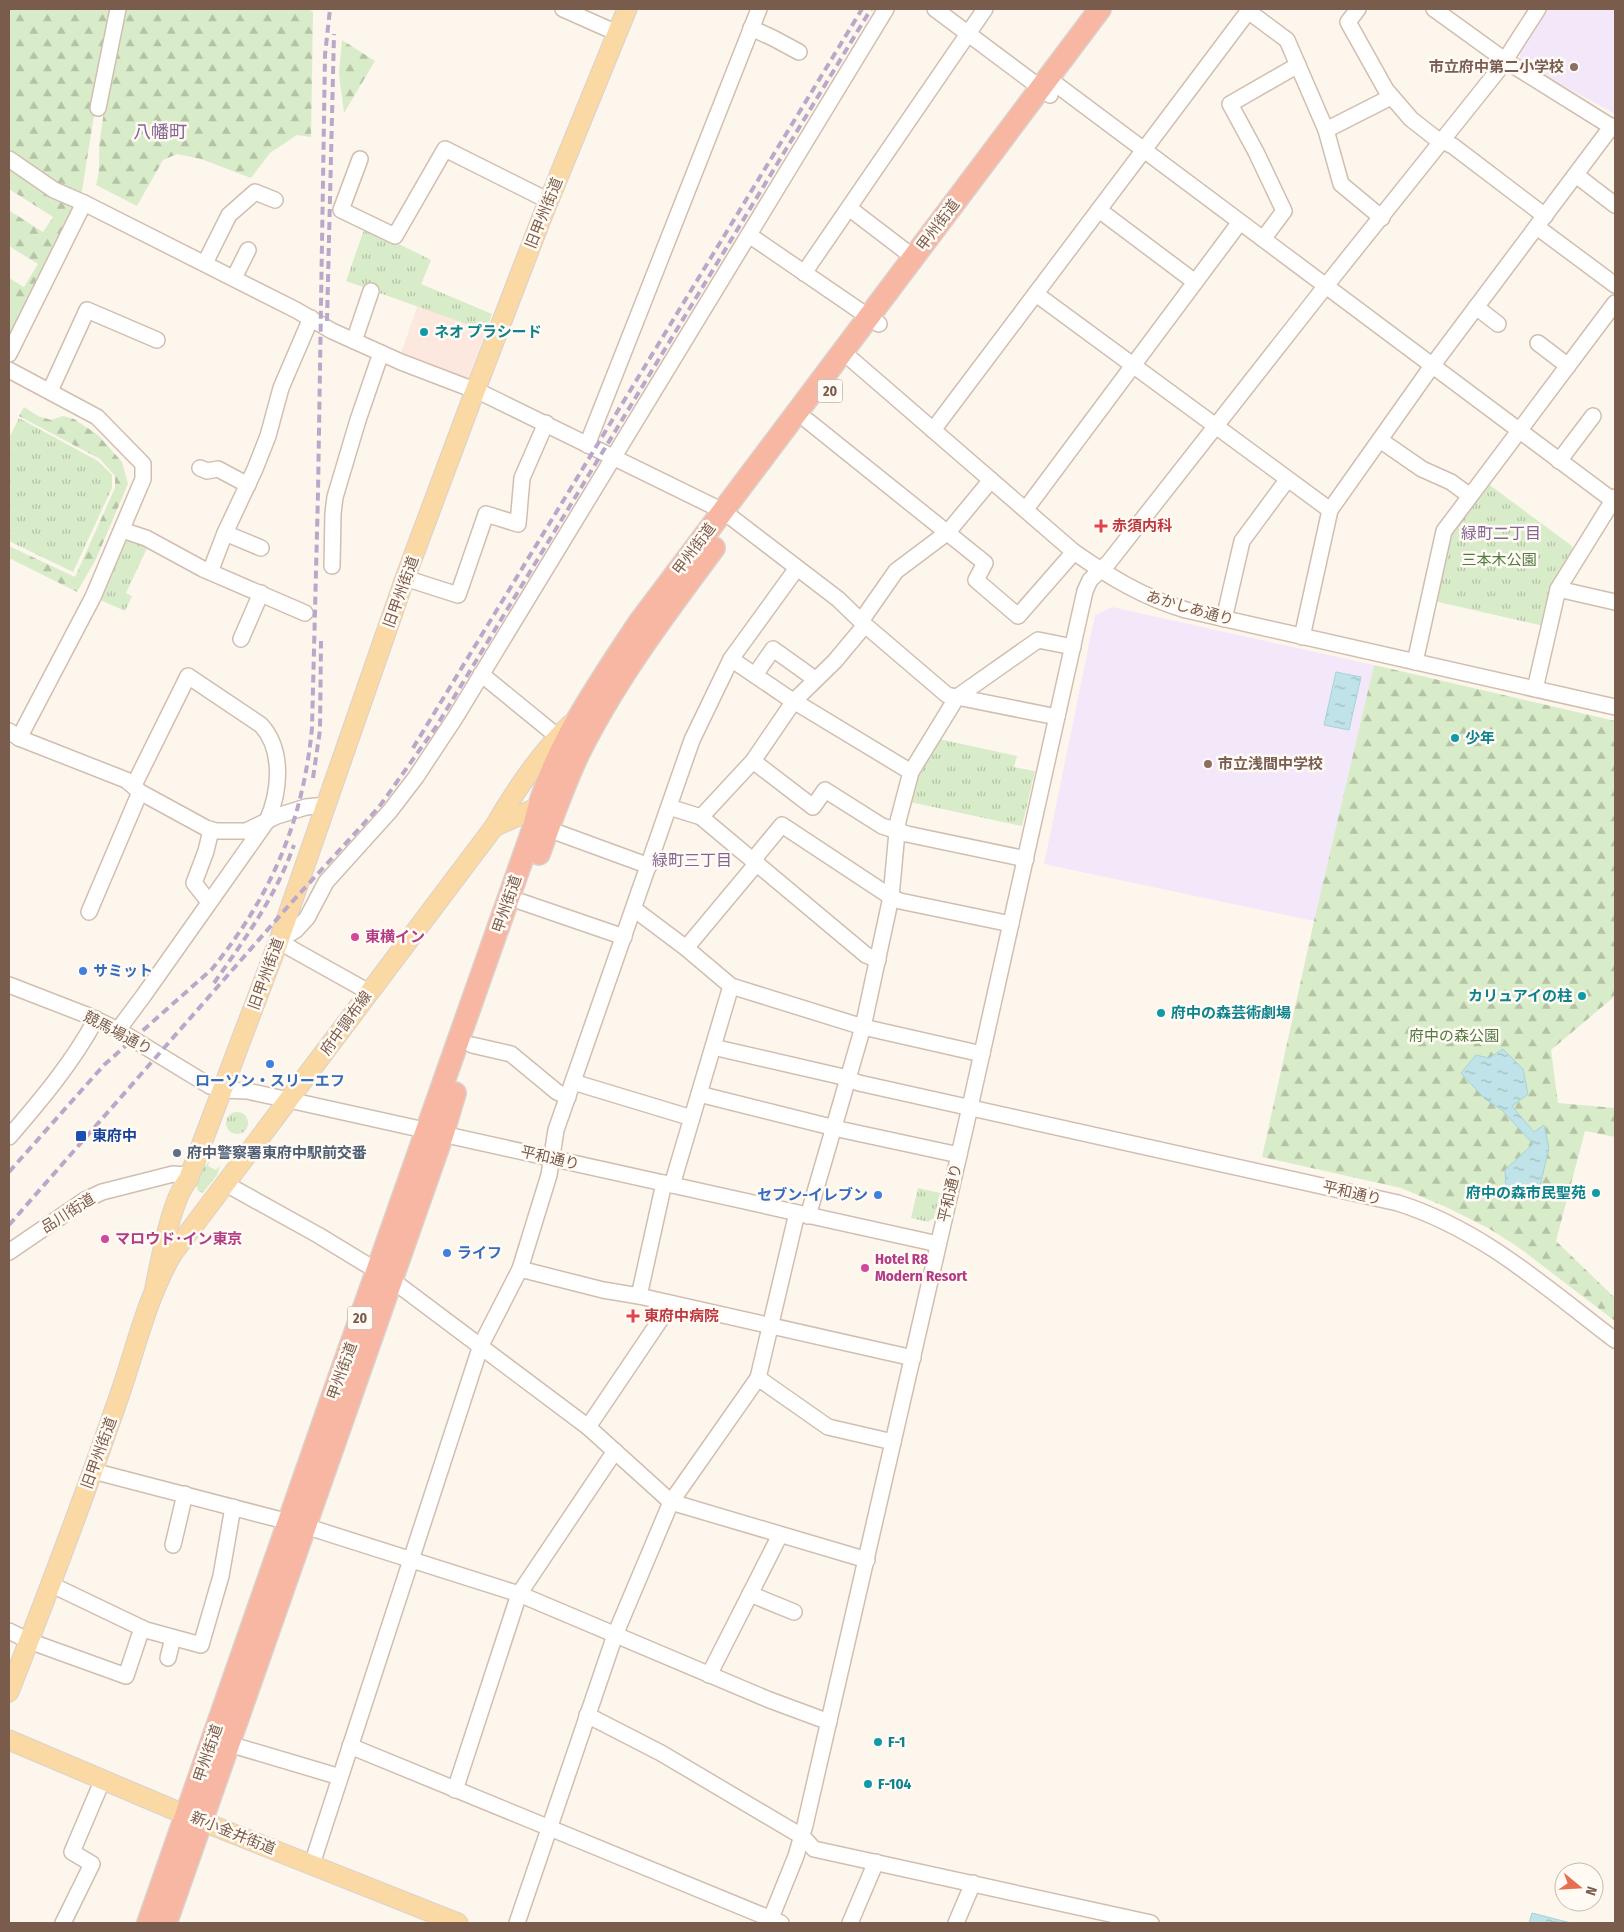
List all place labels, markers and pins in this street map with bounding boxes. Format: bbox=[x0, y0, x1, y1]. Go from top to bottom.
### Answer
place label: 市立府中第二小学校 bbox=[1429, 58, 1564, 76]
marker: 市立府中第二小学校 bbox=[1568, 61, 1580, 73]
place label: ネオ プラシード bbox=[434, 323, 542, 341]
marker: ネオ プラシード bbox=[418, 326, 430, 338]
place label: 赤須内科 bbox=[1112, 517, 1172, 535]
marker: 赤須内科 bbox=[1094, 519, 1108, 533]
place label: 少年 bbox=[1465, 729, 1495, 747]
marker: 少年 bbox=[1449, 732, 1461, 744]
place label: 市立浅間中学校 bbox=[1218, 755, 1323, 773]
marker: 市立浅間中学校 bbox=[1202, 758, 1214, 770]
place label: 東横イン bbox=[365, 928, 425, 946]
marker: 東横イン bbox=[349, 931, 361, 943]
place label: サミット bbox=[93, 962, 153, 980]
marker: サミット bbox=[77, 965, 89, 977]
place label: カリュアイの柱 bbox=[1468, 987, 1572, 1005]
marker: カリュアイの柱 bbox=[1576, 990, 1588, 1002]
place label: 府中の森芸術劇場 bbox=[1171, 1004, 1291, 1022]
marker: 府中の森芸術劇場 bbox=[1155, 1007, 1167, 1019]
marker: ローソン・スリーエフ bbox=[264, 1058, 276, 1070]
place label: ローソン・スリーエフ bbox=[195, 1072, 345, 1090]
place label: 東府中 bbox=[92, 1127, 137, 1145]
marker: 東府中 bbox=[74, 1129, 88, 1143]
place label: 府中警察署東府中駅前交番 bbox=[187, 1144, 367, 1162]
marker: 府中警察署東府中駅前交番 bbox=[171, 1147, 183, 1159]
place label: 府中の森市民聖苑 bbox=[1466, 1184, 1586, 1202]
place label: セブン-イレブン bbox=[757, 1186, 868, 1204]
marker: 府中の森市民聖苑 bbox=[1590, 1187, 1602, 1199]
marker: セブン-イレブン bbox=[872, 1189, 884, 1201]
place label: マロウド･イン東京 bbox=[115, 1230, 243, 1248]
marker: マロウド･イン東京 bbox=[99, 1233, 111, 1245]
place label: ライフ bbox=[457, 1244, 502, 1262]
marker: ライフ bbox=[441, 1247, 453, 1259]
place label: Hotel R8 Modern Resort bbox=[875, 1250, 968, 1285]
marker: Hotel R8 Modern Resort bbox=[859, 1262, 871, 1274]
place label: 東府中病院 bbox=[644, 1307, 719, 1325]
marker: 東府中病院 bbox=[626, 1309, 640, 1323]
place label: F-1 bbox=[888, 1733, 905, 1751]
marker: F-1 bbox=[872, 1736, 884, 1748]
place label: F-104 bbox=[878, 1775, 912, 1793]
marker: F-104 bbox=[862, 1778, 874, 1790]

